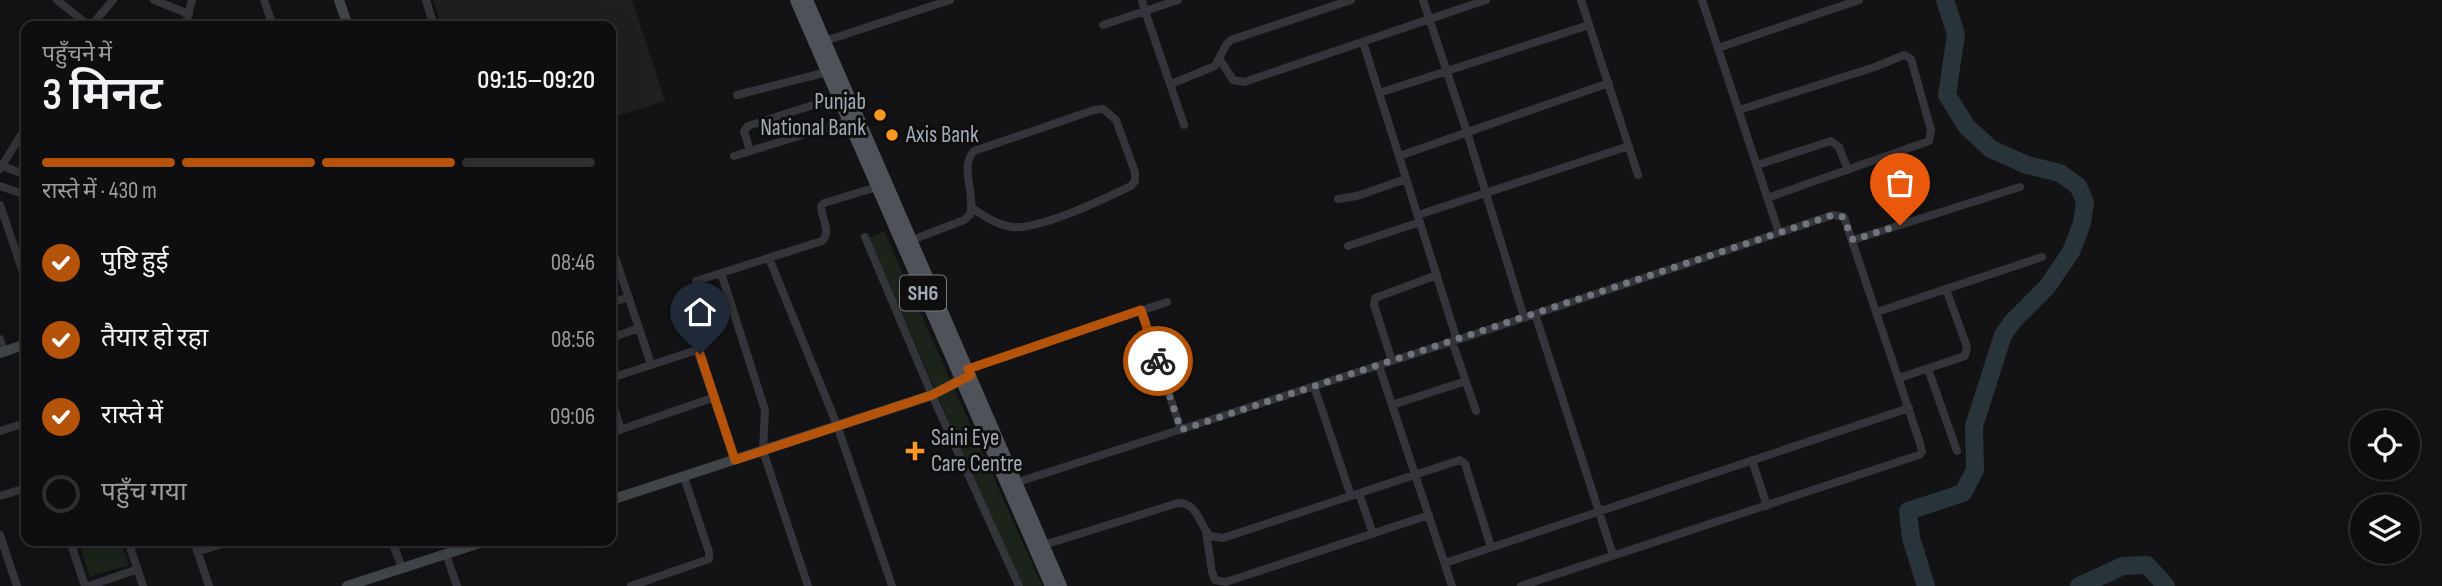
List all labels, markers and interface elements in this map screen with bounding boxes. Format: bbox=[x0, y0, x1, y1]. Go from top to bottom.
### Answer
text: पहुँचने में bbox=[42, 40, 112, 68]
text: 09:15–09:20 bbox=[477, 65, 595, 96]
text: 3 मिनट bbox=[42, 68, 163, 123]
place label: Punjab National Bank bbox=[760, 88, 866, 142]
marker: Punjab National Bank bbox=[872, 107, 888, 123]
place label: Axis Bank bbox=[905, 121, 979, 149]
marker: Axis Bank bbox=[884, 127, 900, 143]
pin bbox=[1870, 153, 1930, 225]
icon: bag bbox=[1881, 164, 1919, 202]
text: रास्ते में · 430 m bbox=[42, 177, 157, 205]
icon: check bbox=[42, 244, 80, 282]
text: पुष्टि हुई bbox=[101, 246, 168, 277]
text: 08:46 bbox=[551, 249, 595, 277]
road number: SH6 bbox=[900, 276, 946, 310]
pin bbox=[670, 282, 730, 354]
icon: home bbox=[681, 293, 719, 331]
icon: check bbox=[42, 321, 80, 359]
text: तैयार हो रहा bbox=[101, 323, 208, 354]
text: 08:56 bbox=[551, 326, 595, 354]
courier bbox=[1123, 326, 1193, 396]
icon: bike bbox=[1139, 342, 1177, 380]
icon: check bbox=[42, 398, 80, 436]
text: रास्ते में bbox=[101, 400, 163, 431]
text: 09:06 bbox=[550, 403, 595, 431]
map controls bbox=[2350, 410, 2420, 564]
button: locate bbox=[2350, 410, 2420, 480]
place label: Saini Eye Care Centre bbox=[931, 424, 1022, 478]
marker: Saini Eye Care Centre bbox=[905, 441, 925, 461]
text: पहुँच गया bbox=[101, 477, 187, 508]
button: layers bbox=[2350, 494, 2420, 564]

